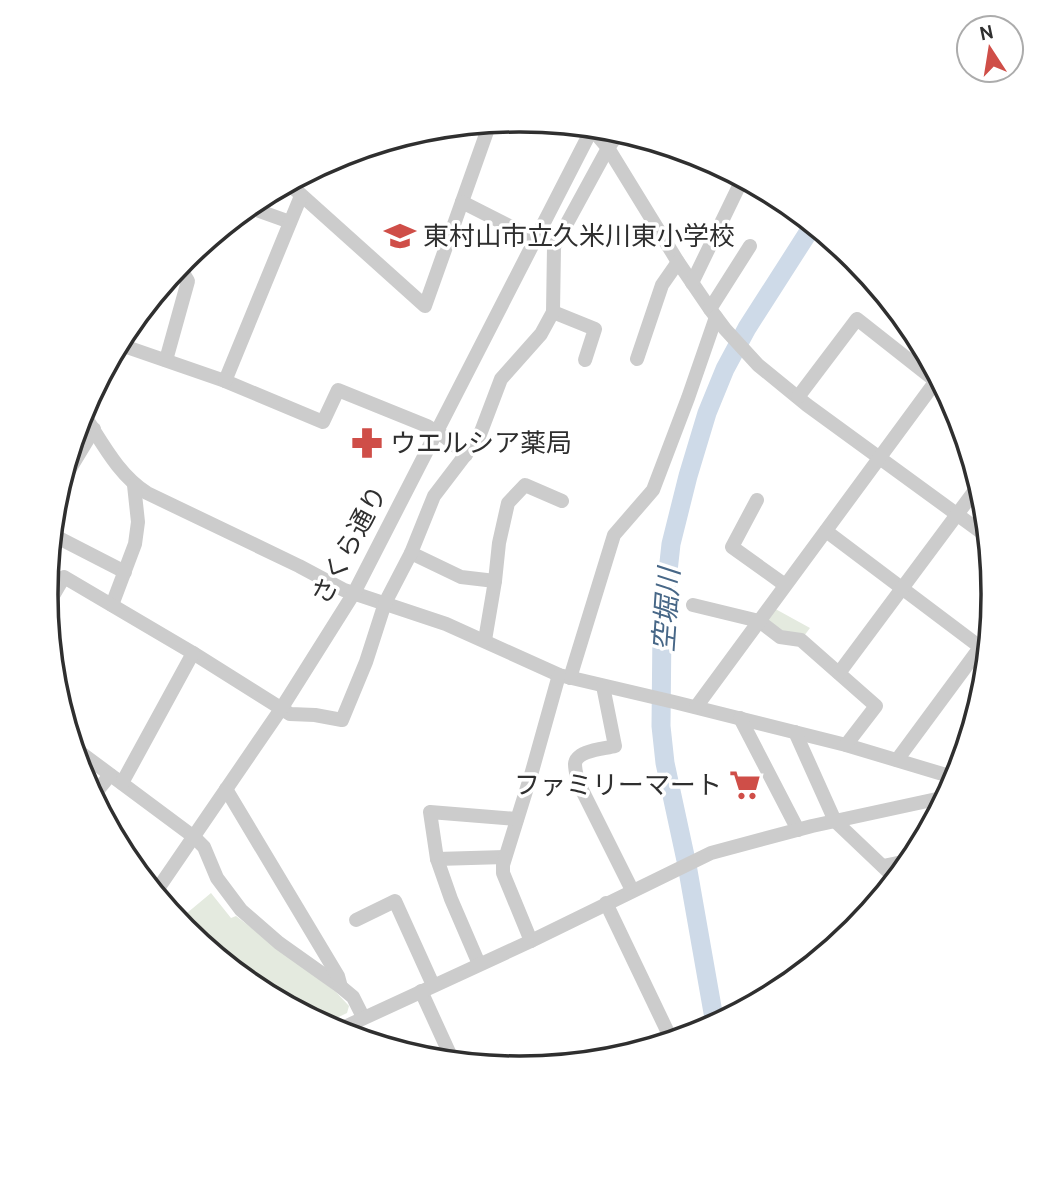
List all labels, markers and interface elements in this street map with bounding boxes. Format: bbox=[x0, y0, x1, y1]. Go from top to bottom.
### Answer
north arrow bbox=[955, 14, 1025, 84]
text: N bbox=[978, 20, 996, 46]
school or university icon: 東村山市立久米川東小学校 bbox=[383, 219, 417, 253]
place label: 東村山市立久米川東小学校 bbox=[423, 220, 735, 252]
pharmacy icon: ウエルシア薬局 bbox=[350, 426, 384, 460]
place label: ウエルシア薬局 bbox=[390, 427, 572, 459]
street label: さくら通り bbox=[304, 480, 394, 610]
water label: 空堀川 bbox=[646, 564, 686, 653]
supermarket icon: ファミリーマート bbox=[728, 768, 762, 802]
place label: ファミリーマート bbox=[514, 769, 722, 801]

